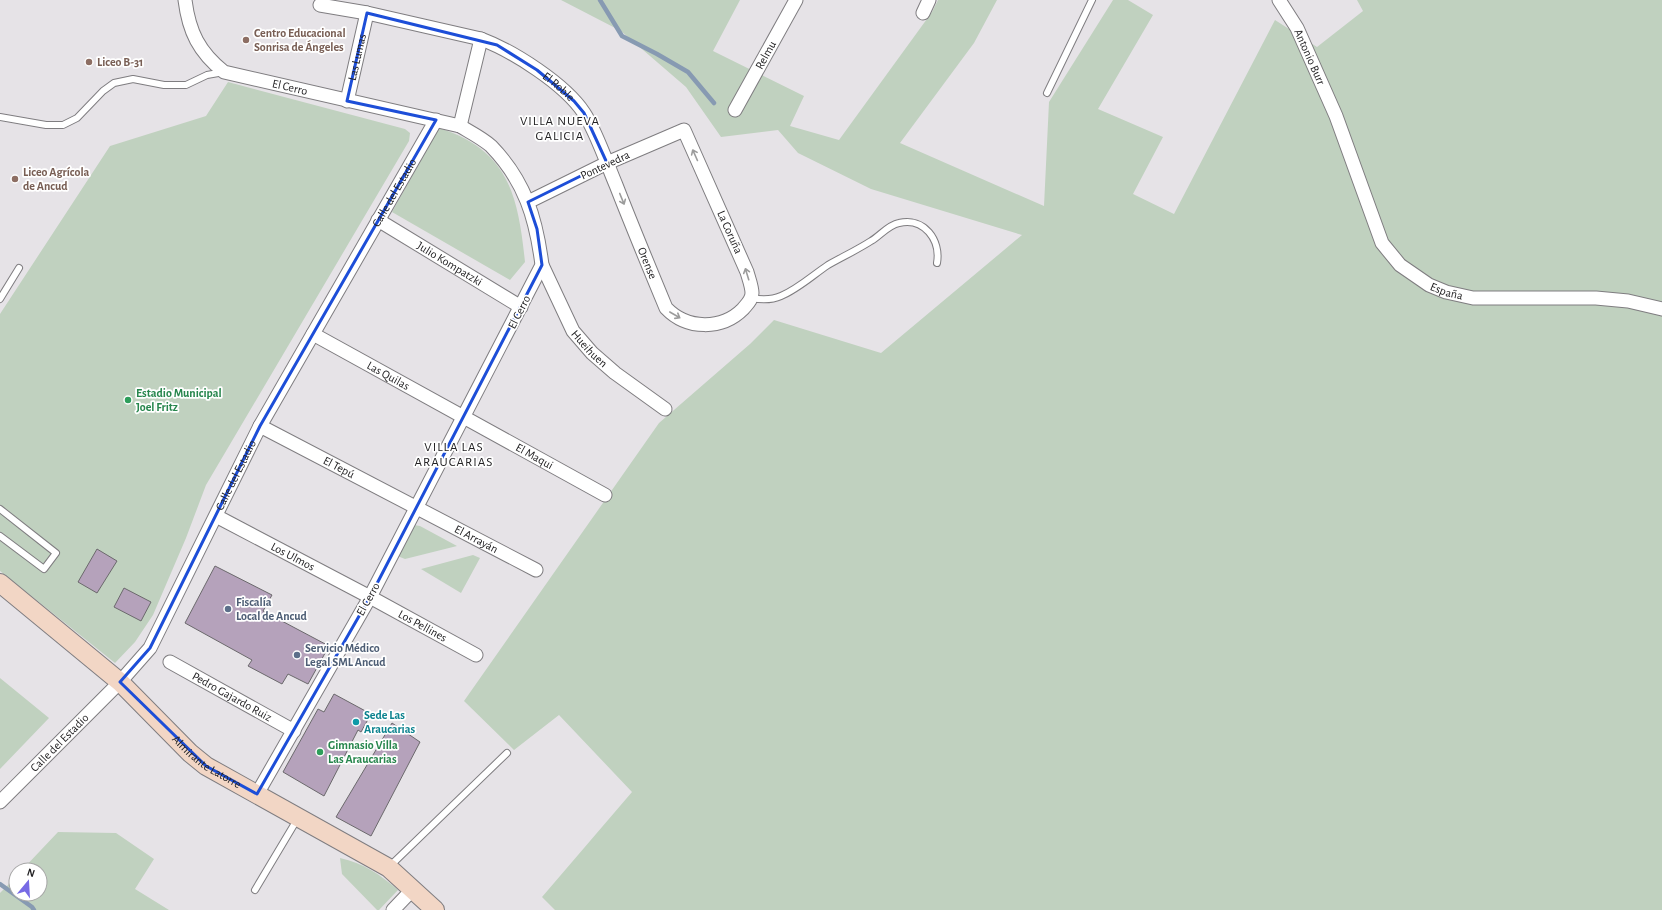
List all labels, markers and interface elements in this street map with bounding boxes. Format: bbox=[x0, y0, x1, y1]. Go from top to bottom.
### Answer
place label: Centro Educacional Sonrisa de Ángeles bbox=[254, 27, 346, 53]
street label: Antonio Burr bbox=[1292, 27, 1327, 87]
street label: Las Lumas bbox=[346, 33, 368, 82]
marker: Centro Educacional Sonrisa de Ángeles bbox=[241, 35, 251, 45]
street label: Relmu bbox=[753, 39, 778, 71]
place label: Liceo B-31 bbox=[97, 56, 143, 68]
marker: Liceo B-31 bbox=[84, 57, 94, 67]
street label: El Roble bbox=[541, 70, 577, 103]
street label: El Cerro bbox=[271, 77, 309, 97]
district label: VILLA NUEVA GALICIA bbox=[520, 115, 600, 143]
street label: Pontevedra bbox=[579, 148, 632, 182]
one-way arrow bbox=[691, 149, 698, 161]
street label: Calle del Estadio bbox=[370, 156, 419, 229]
place label: Liceo Agrícola de Ancud bbox=[23, 166, 90, 192]
marker: Liceo Agrícola de Ancud bbox=[10, 174, 20, 184]
one-way arrow bbox=[618, 193, 626, 205]
street label: La Coruña bbox=[715, 209, 745, 256]
street label: Julio Kompatzki bbox=[415, 239, 484, 288]
street label: Orense bbox=[636, 245, 659, 281]
one-way arrow bbox=[743, 267, 750, 280]
street label: España bbox=[1429, 280, 1464, 302]
street label: El Cerro bbox=[506, 293, 533, 331]
one-way arrow bbox=[669, 312, 681, 320]
street label: Hueihuen bbox=[569, 328, 610, 370]
street label: Las Quilas bbox=[365, 359, 412, 392]
place label: Estadio Municipal Joel Fritz bbox=[136, 387, 222, 413]
marker: Estadio Municipal Joel Fritz bbox=[123, 395, 133, 405]
street label: Calle del Estadio bbox=[213, 438, 258, 512]
district label: VILLA LAS ARAUCARIAS bbox=[415, 441, 493, 469]
street label: El Maqui bbox=[514, 441, 555, 471]
street label: El Tepú bbox=[321, 454, 357, 480]
street label: El Arrayán bbox=[453, 523, 500, 555]
street label: Los Ulmos bbox=[269, 540, 317, 573]
street label: El Cerro bbox=[354, 580, 382, 618]
place label: Fiscalía Local de Ancud bbox=[236, 596, 307, 622]
marker: Fiscalía Local de Ancud bbox=[223, 604, 233, 614]
street label: Los Pellines bbox=[396, 608, 449, 644]
place label: Servicio Médico Legal SML Ancud bbox=[305, 642, 386, 668]
marker: Servicio Médico Legal SML Ancud bbox=[292, 650, 302, 660]
street label: Pedro Gajardo Ruiz bbox=[190, 670, 274, 723]
place label: Sede Las Araucarias bbox=[364, 709, 416, 735]
street label: Calle del Estadio bbox=[28, 711, 91, 774]
marker: Sede Las Araucarias bbox=[351, 717, 361, 727]
street label: Almirante Latorre bbox=[170, 733, 243, 790]
place label: Gimnasio Villa Las Araucarias bbox=[328, 739, 398, 765]
marker: Gimnasio Villa Las Araucarias bbox=[315, 747, 325, 757]
north arrow bbox=[8, 862, 48, 902]
text: N bbox=[26, 867, 36, 879]

